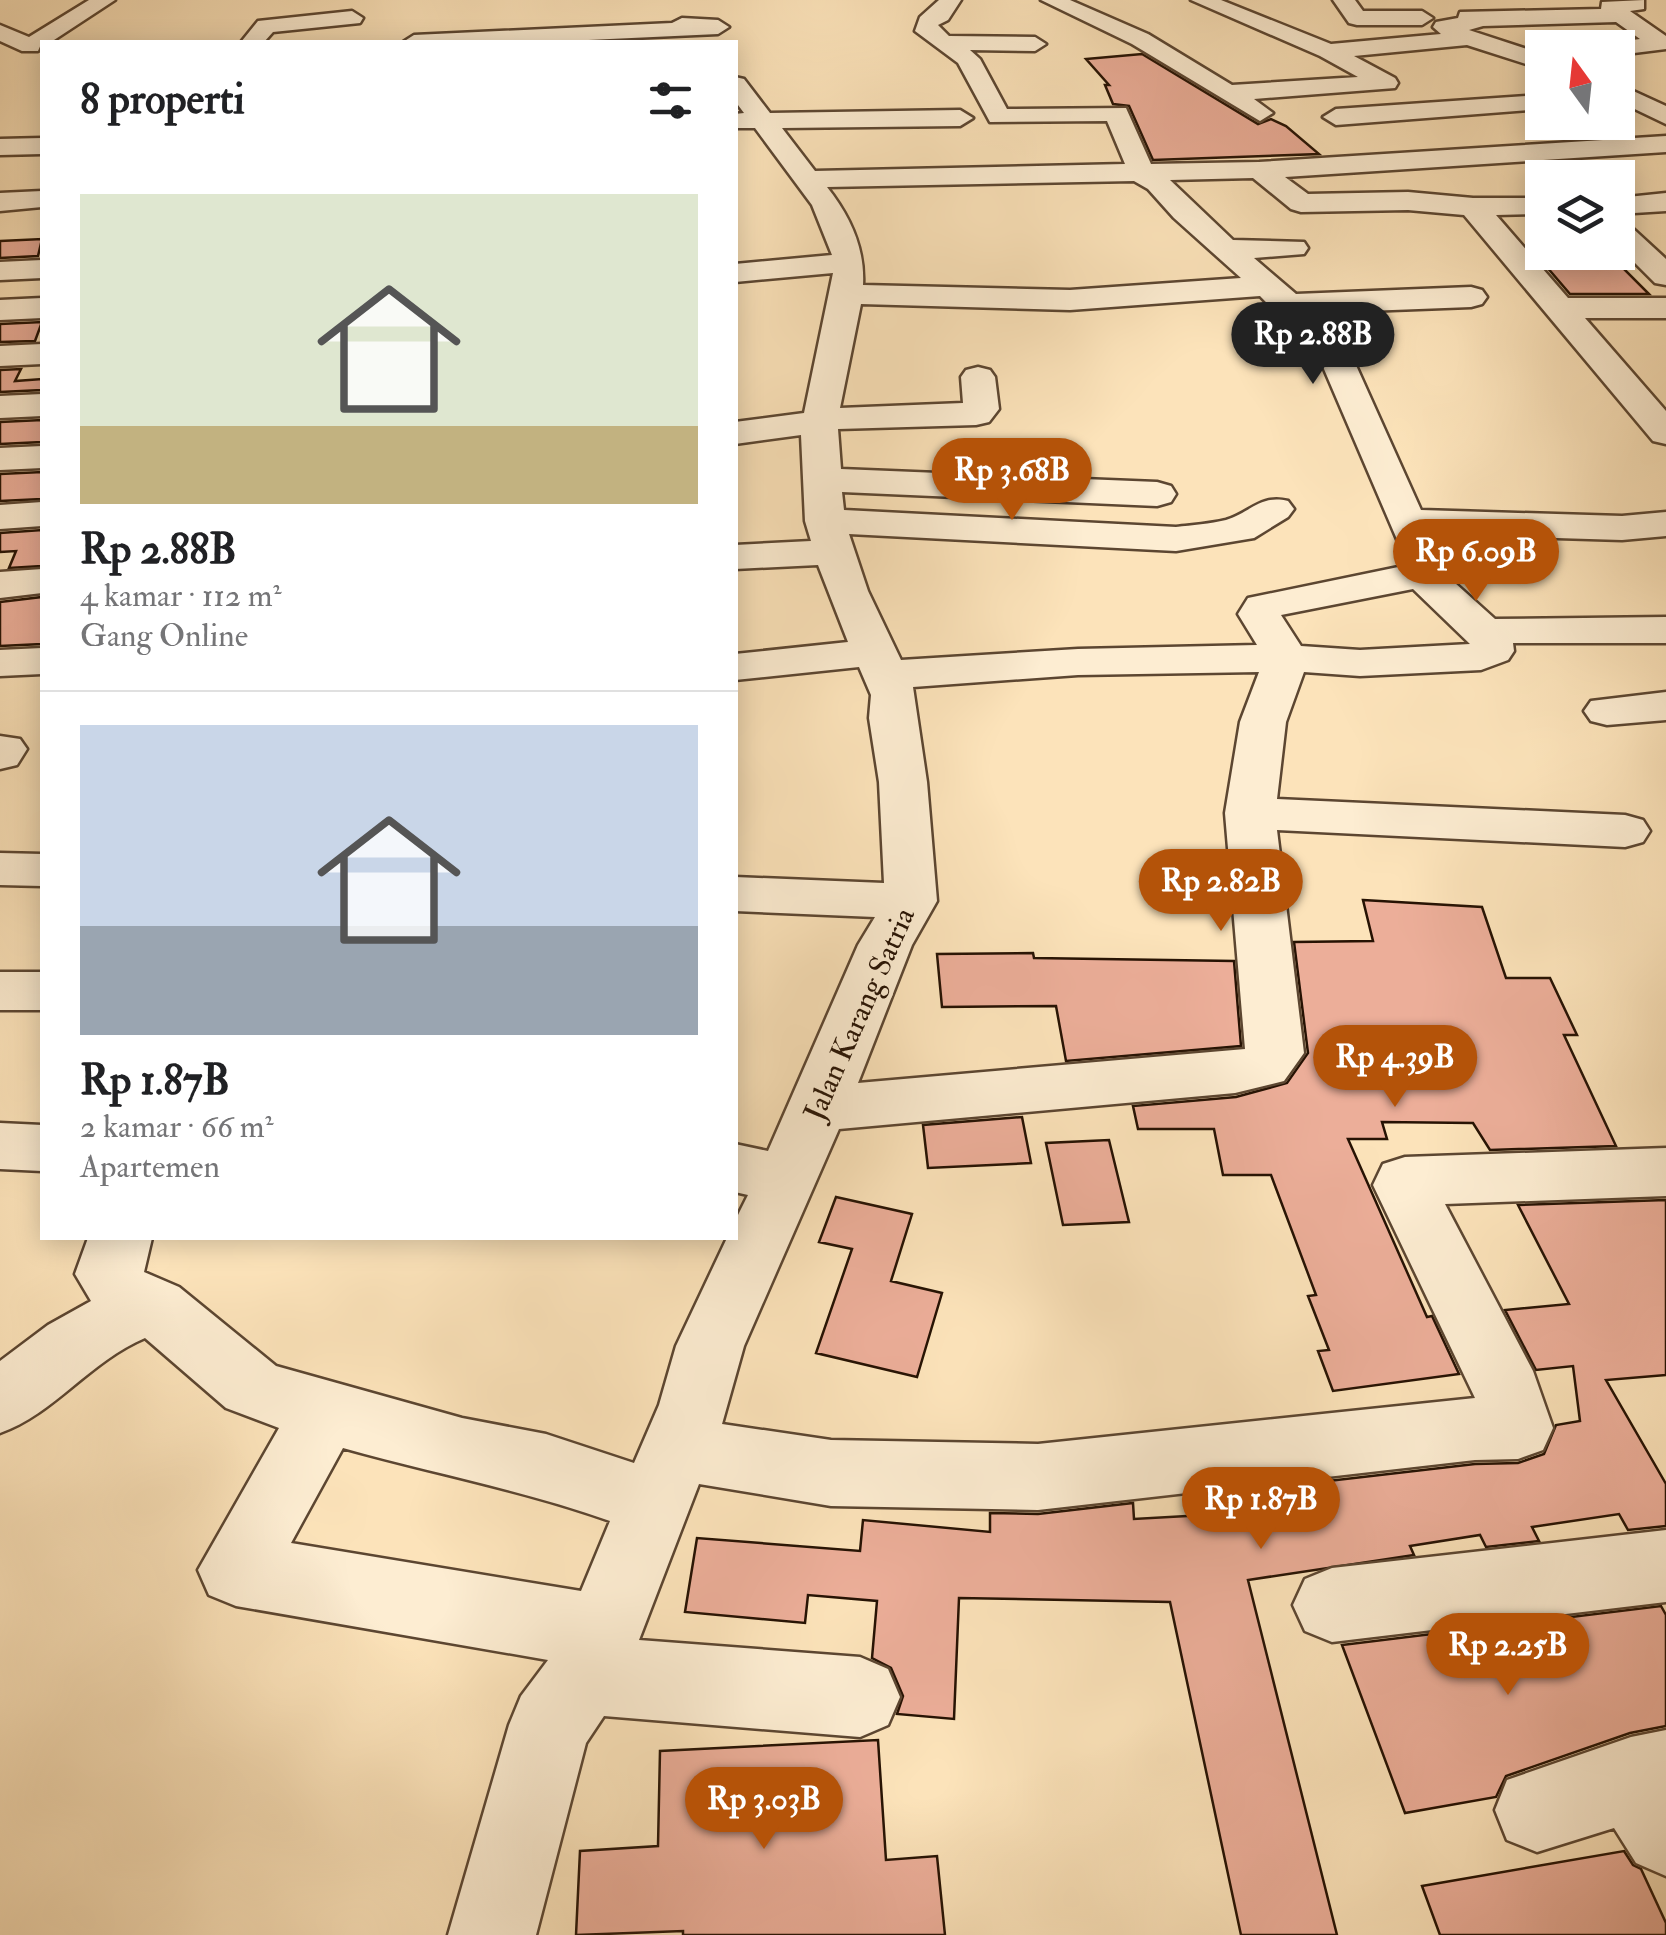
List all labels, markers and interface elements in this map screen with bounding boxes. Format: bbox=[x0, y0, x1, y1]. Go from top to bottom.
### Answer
north arrow bbox=[1525, 30, 1635, 140]
map controls bbox=[1525, 30, 1635, 270]
icon: filters bbox=[643, 73, 698, 128]
text: 8 properti bbox=[80, 74, 245, 126]
button: layers bbox=[1525, 160, 1635, 270]
icon: home bbox=[299, 259, 479, 439]
pin: Rp 2.88B bbox=[1210, 302, 1416, 387]
text: Rp 2.88B bbox=[1253, 314, 1373, 354]
pin: Rp 3.68B bbox=[909, 438, 1115, 523]
text: Rp 3.68B bbox=[954, 450, 1070, 490]
pin: Rp 6.09B bbox=[1373, 519, 1579, 604]
text: Rp 2.88B bbox=[80, 524, 237, 576]
text: Rp 6.09B bbox=[1415, 531, 1537, 571]
text: 4 kamar · 112 m² bbox=[80, 576, 281, 616]
text: Gang Online bbox=[80, 616, 248, 656]
icon: home bbox=[299, 790, 479, 970]
pin: Rp 2.82B bbox=[1118, 849, 1324, 934]
text: Rp 2.82B bbox=[1161, 861, 1281, 901]
street label: Jalan Karang Satria bbox=[796, 901, 923, 1127]
pin: Rp 4.39B bbox=[1292, 1025, 1498, 1110]
text: Rp 4.39B bbox=[1335, 1037, 1455, 1077]
text: Rp 1.87B bbox=[80, 1055, 230, 1107]
text: 2 kamar · 66 m² bbox=[80, 1107, 274, 1147]
text: Apartemen bbox=[80, 1147, 220, 1187]
pin: Rp 1.87B bbox=[1158, 1467, 1364, 1552]
text: Rp 1.87B bbox=[1204, 1479, 1318, 1519]
pin: Rp 2.25B bbox=[1405, 1613, 1611, 1698]
text: Rp 2.25B bbox=[1448, 1625, 1568, 1665]
pin: Rp 3.03B bbox=[661, 1767, 867, 1852]
text: Rp 3.03B bbox=[707, 1779, 821, 1819]

